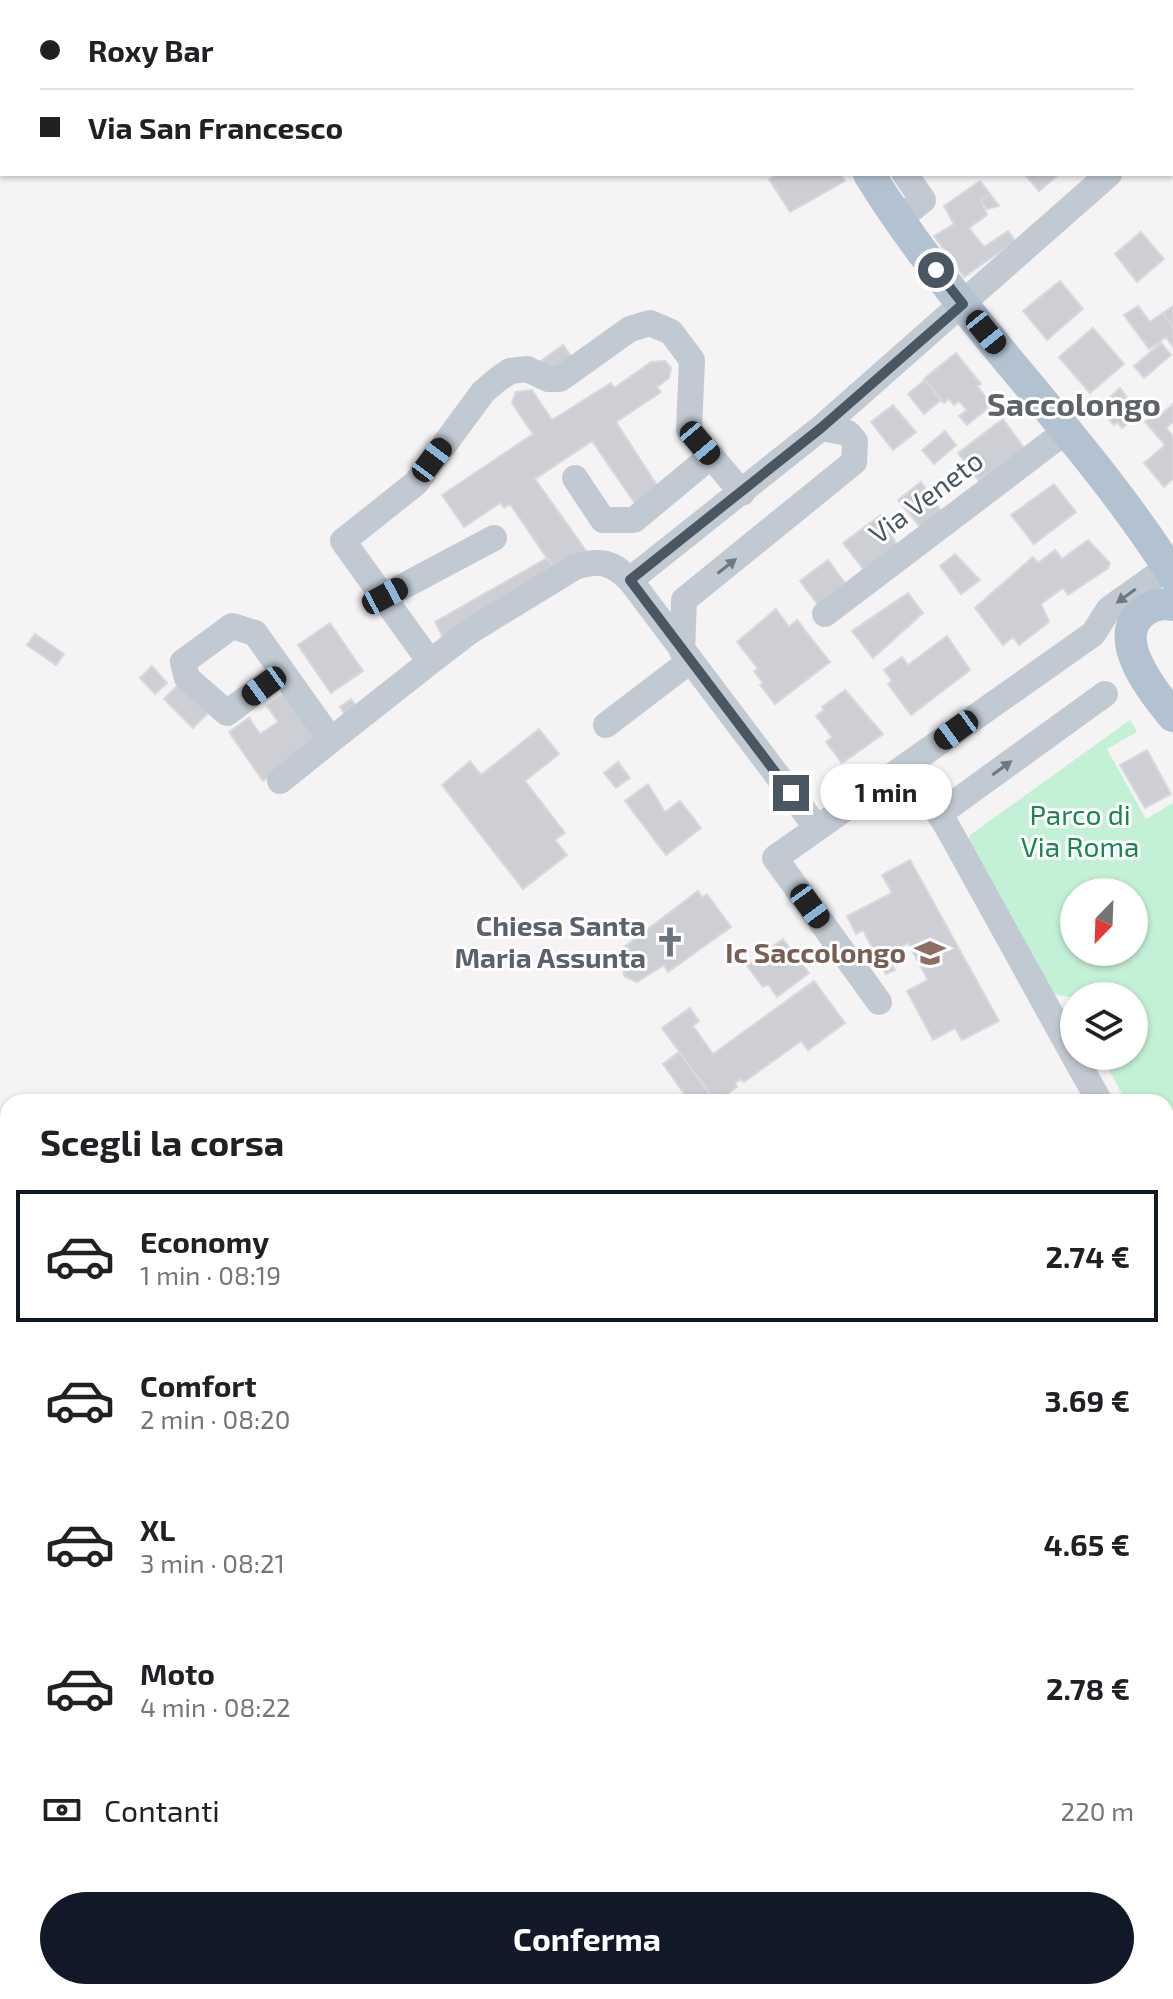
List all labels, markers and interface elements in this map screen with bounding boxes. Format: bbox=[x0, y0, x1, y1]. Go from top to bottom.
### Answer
text: Roxy Bar bbox=[88, 32, 213, 68]
text: Via San Francesco bbox=[88, 109, 343, 145]
route start bbox=[918, 252, 954, 288]
car bbox=[962, 306, 1010, 358]
district label: Saccolongo bbox=[987, 384, 1161, 422]
car bbox=[675, 417, 725, 469]
car bbox=[408, 434, 456, 486]
street label: Via Veneto bbox=[862, 442, 989, 550]
one-way arrow bbox=[717, 558, 737, 575]
car bbox=[358, 574, 412, 618]
one-way arrow bbox=[1116, 588, 1137, 603]
car bbox=[238, 662, 290, 710]
car bbox=[930, 706, 982, 754]
one-way arrow bbox=[992, 761, 1013, 777]
callout: 1 min bbox=[819, 765, 951, 821]
route end bbox=[773, 775, 809, 811]
text: 1 min bbox=[855, 776, 917, 807]
park label: Parco di Via Roma bbox=[1021, 797, 1139, 863]
north arrow bbox=[1060, 878, 1148, 966]
map controls bbox=[1060, 878, 1148, 1070]
car bbox=[786, 880, 834, 932]
place label: Chiesa Santa Maria Assunta bbox=[454, 908, 646, 974]
church icon: Chiesa Santa Maria Assunta bbox=[653, 925, 687, 959]
place label: Ic Saccolongo bbox=[725, 935, 906, 969]
school or university icon: Ic Saccolongo bbox=[913, 936, 947, 970]
button: layers bbox=[1060, 982, 1148, 1070]
text: Scegli la corsa bbox=[40, 1120, 284, 1163]
icon: car bbox=[44, 1220, 116, 1292]
text: Economy bbox=[140, 1223, 269, 1259]
text: 2.74 € bbox=[1046, 1238, 1130, 1274]
text: 1 min · 08:19 bbox=[140, 1259, 281, 1290]
icon: car bbox=[44, 1364, 116, 1436]
text: Comfort bbox=[140, 1367, 257, 1403]
text: 3.69 € bbox=[1045, 1382, 1130, 1418]
text: 2 min · 08:20 bbox=[140, 1403, 290, 1434]
icon: car bbox=[44, 1508, 116, 1580]
text: XL bbox=[140, 1511, 175, 1547]
text: 4.65 € bbox=[1044, 1526, 1130, 1562]
text: 3 min · 08:21 bbox=[140, 1547, 285, 1578]
icon: car bbox=[44, 1652, 116, 1724]
text: Moto bbox=[140, 1655, 215, 1691]
text: 2.78 € bbox=[1046, 1670, 1130, 1706]
text: 4 min · 08:22 bbox=[140, 1691, 291, 1722]
icon: cash bbox=[40, 1788, 84, 1832]
text: Contanti bbox=[104, 1792, 220, 1828]
text: 220 m bbox=[1061, 1795, 1134, 1826]
button: Conferma bbox=[40, 1892, 1134, 1984]

